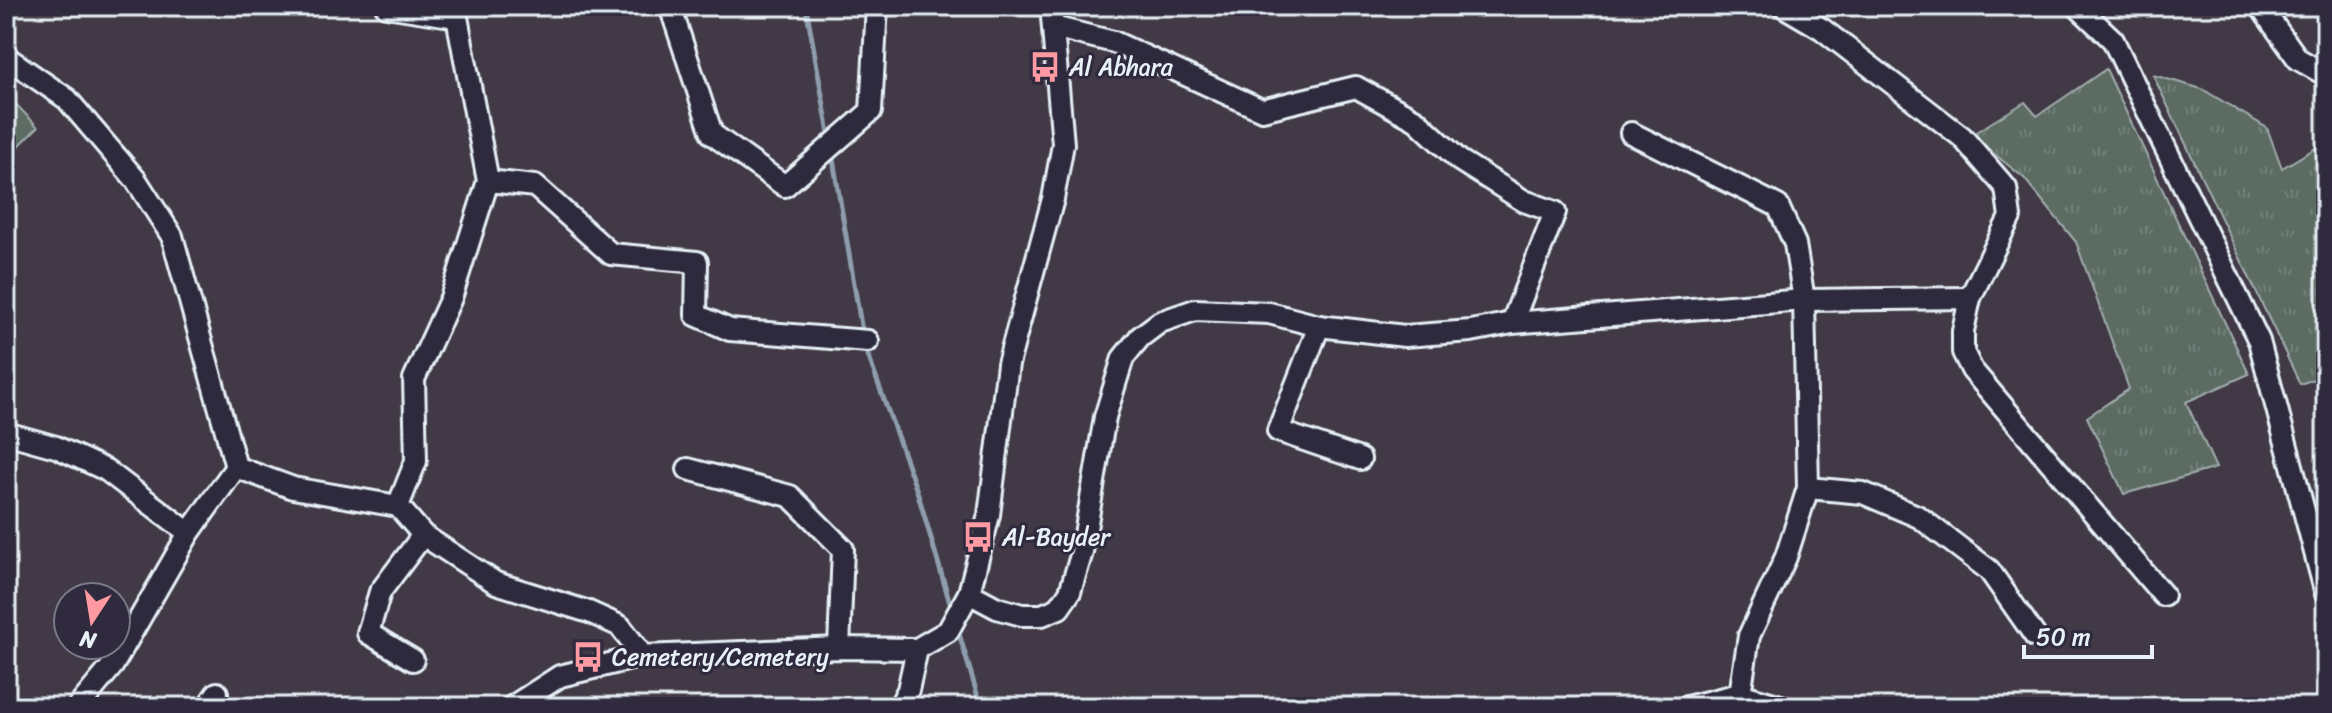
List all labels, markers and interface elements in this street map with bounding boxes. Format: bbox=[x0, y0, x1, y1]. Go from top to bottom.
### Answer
place label: Al Abhara bbox=[1068, 46, 1174, 88]
bus stop icon: Al Abhara bbox=[1028, 50, 1062, 84]
place label: Al-Bayder bbox=[1001, 516, 1112, 558]
bus stop icon: Al-Bayder bbox=[961, 520, 995, 554]
north arrow bbox=[52, 581, 132, 661]
scale bar bbox=[2024, 609, 2152, 659]
text: 50 m bbox=[2036, 616, 2091, 658]
text: N bbox=[76, 619, 100, 661]
place label: Cemetery/Cemetery bbox=[612, 636, 829, 678]
bus stop icon: Cemetery/Cemetery bbox=[571, 640, 605, 674]

